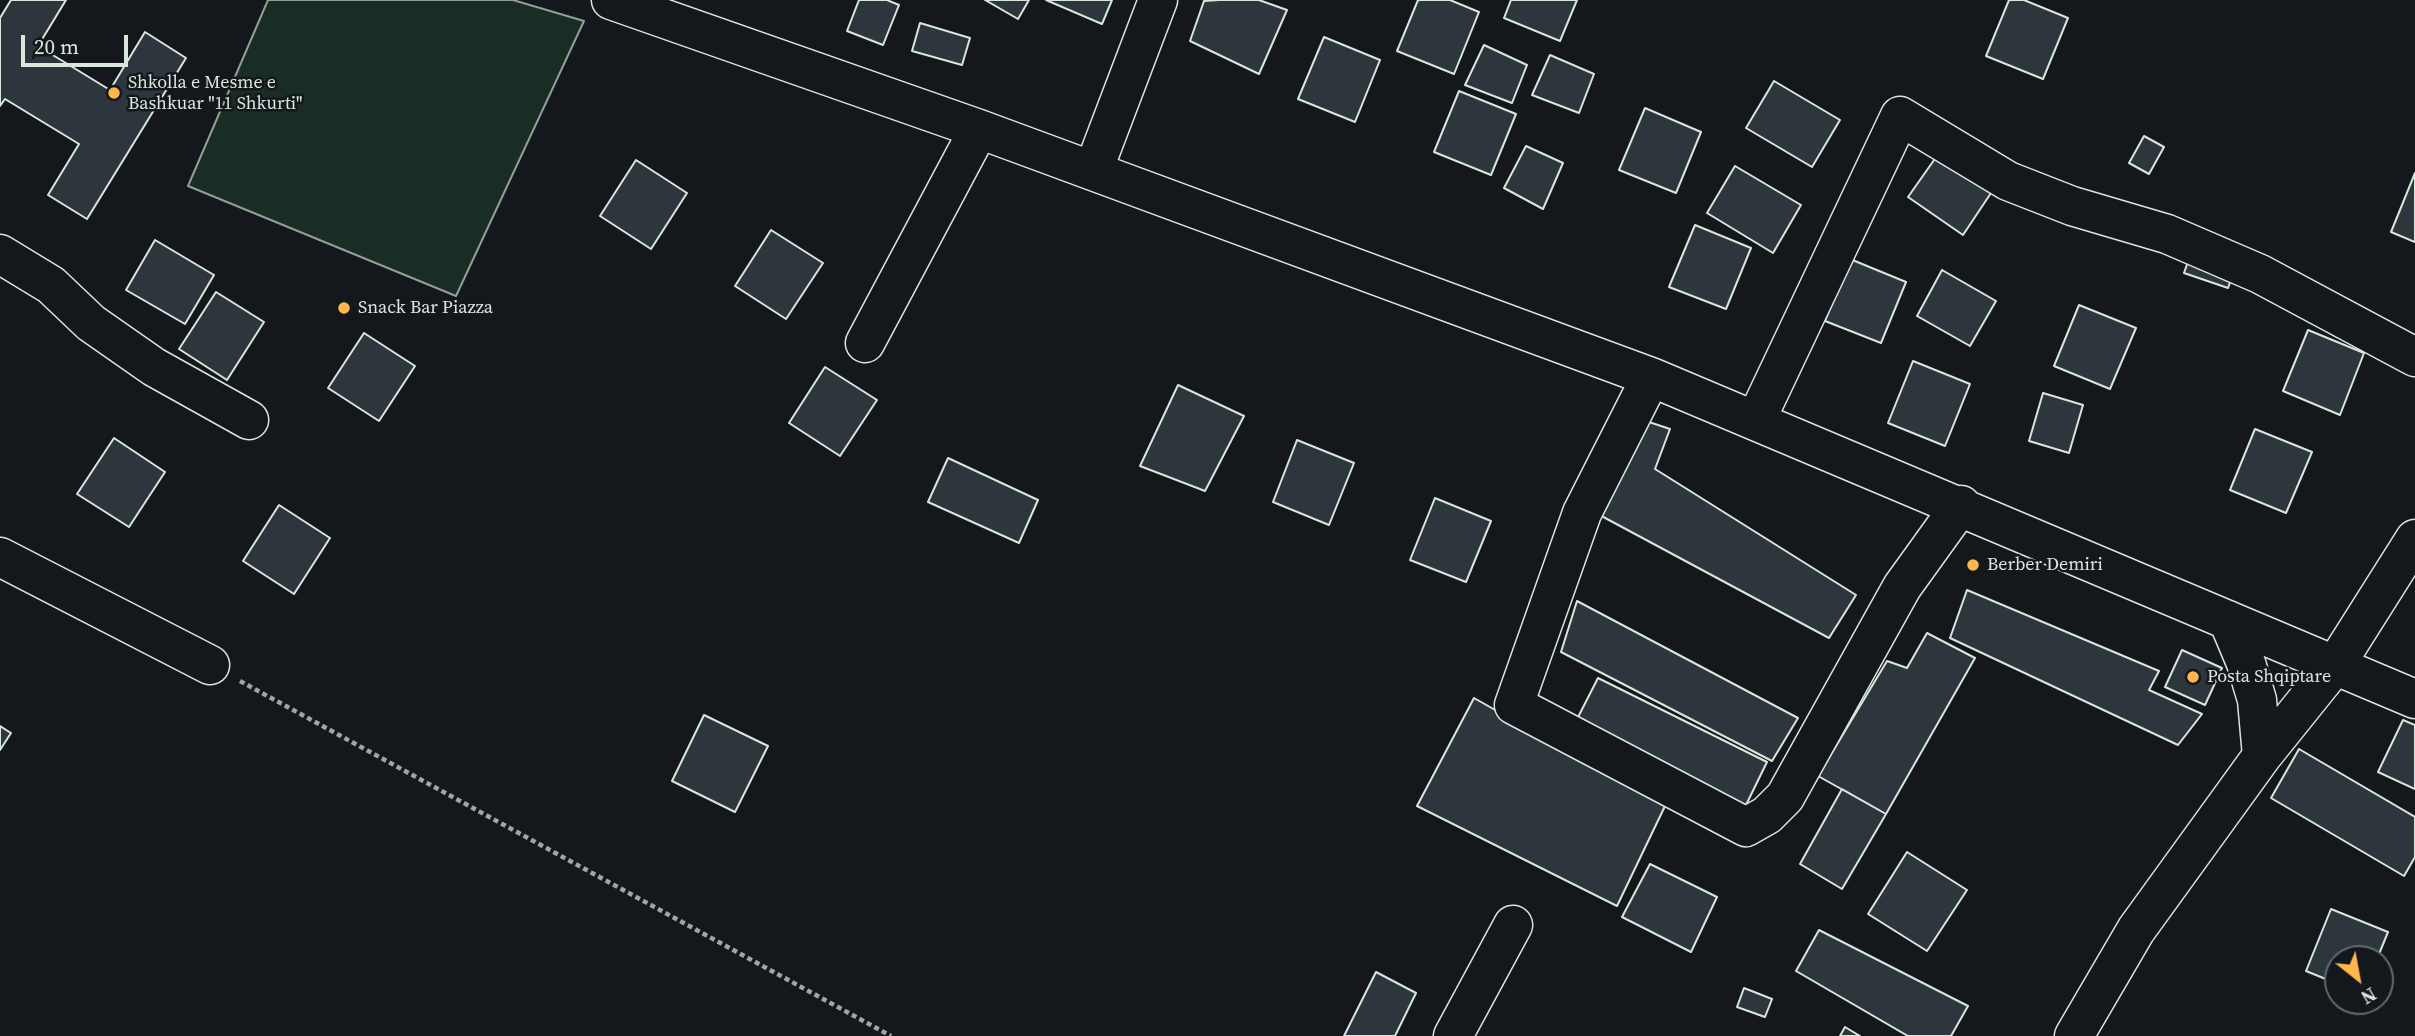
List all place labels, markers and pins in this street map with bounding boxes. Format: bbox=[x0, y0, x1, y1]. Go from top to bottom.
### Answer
place label: Shkolla e Mesme e Bashkuar "11 Shkurti" bbox=[128, 72, 303, 114]
marker: Shkolla e Mesme e Bashkuar "11 Shkurti" bbox=[106, 85, 122, 101]
place label: Snack Bar Piazza bbox=[358, 297, 493, 319]
marker: Snack Bar Piazza bbox=[336, 300, 352, 316]
place label: Berber Demiri bbox=[1987, 554, 2103, 576]
marker: Berber Demiri bbox=[1965, 557, 1981, 573]
place label: Posta Shqiptare bbox=[2207, 666, 2331, 688]
marker: Posta Shqiptare bbox=[2185, 669, 2201, 685]

